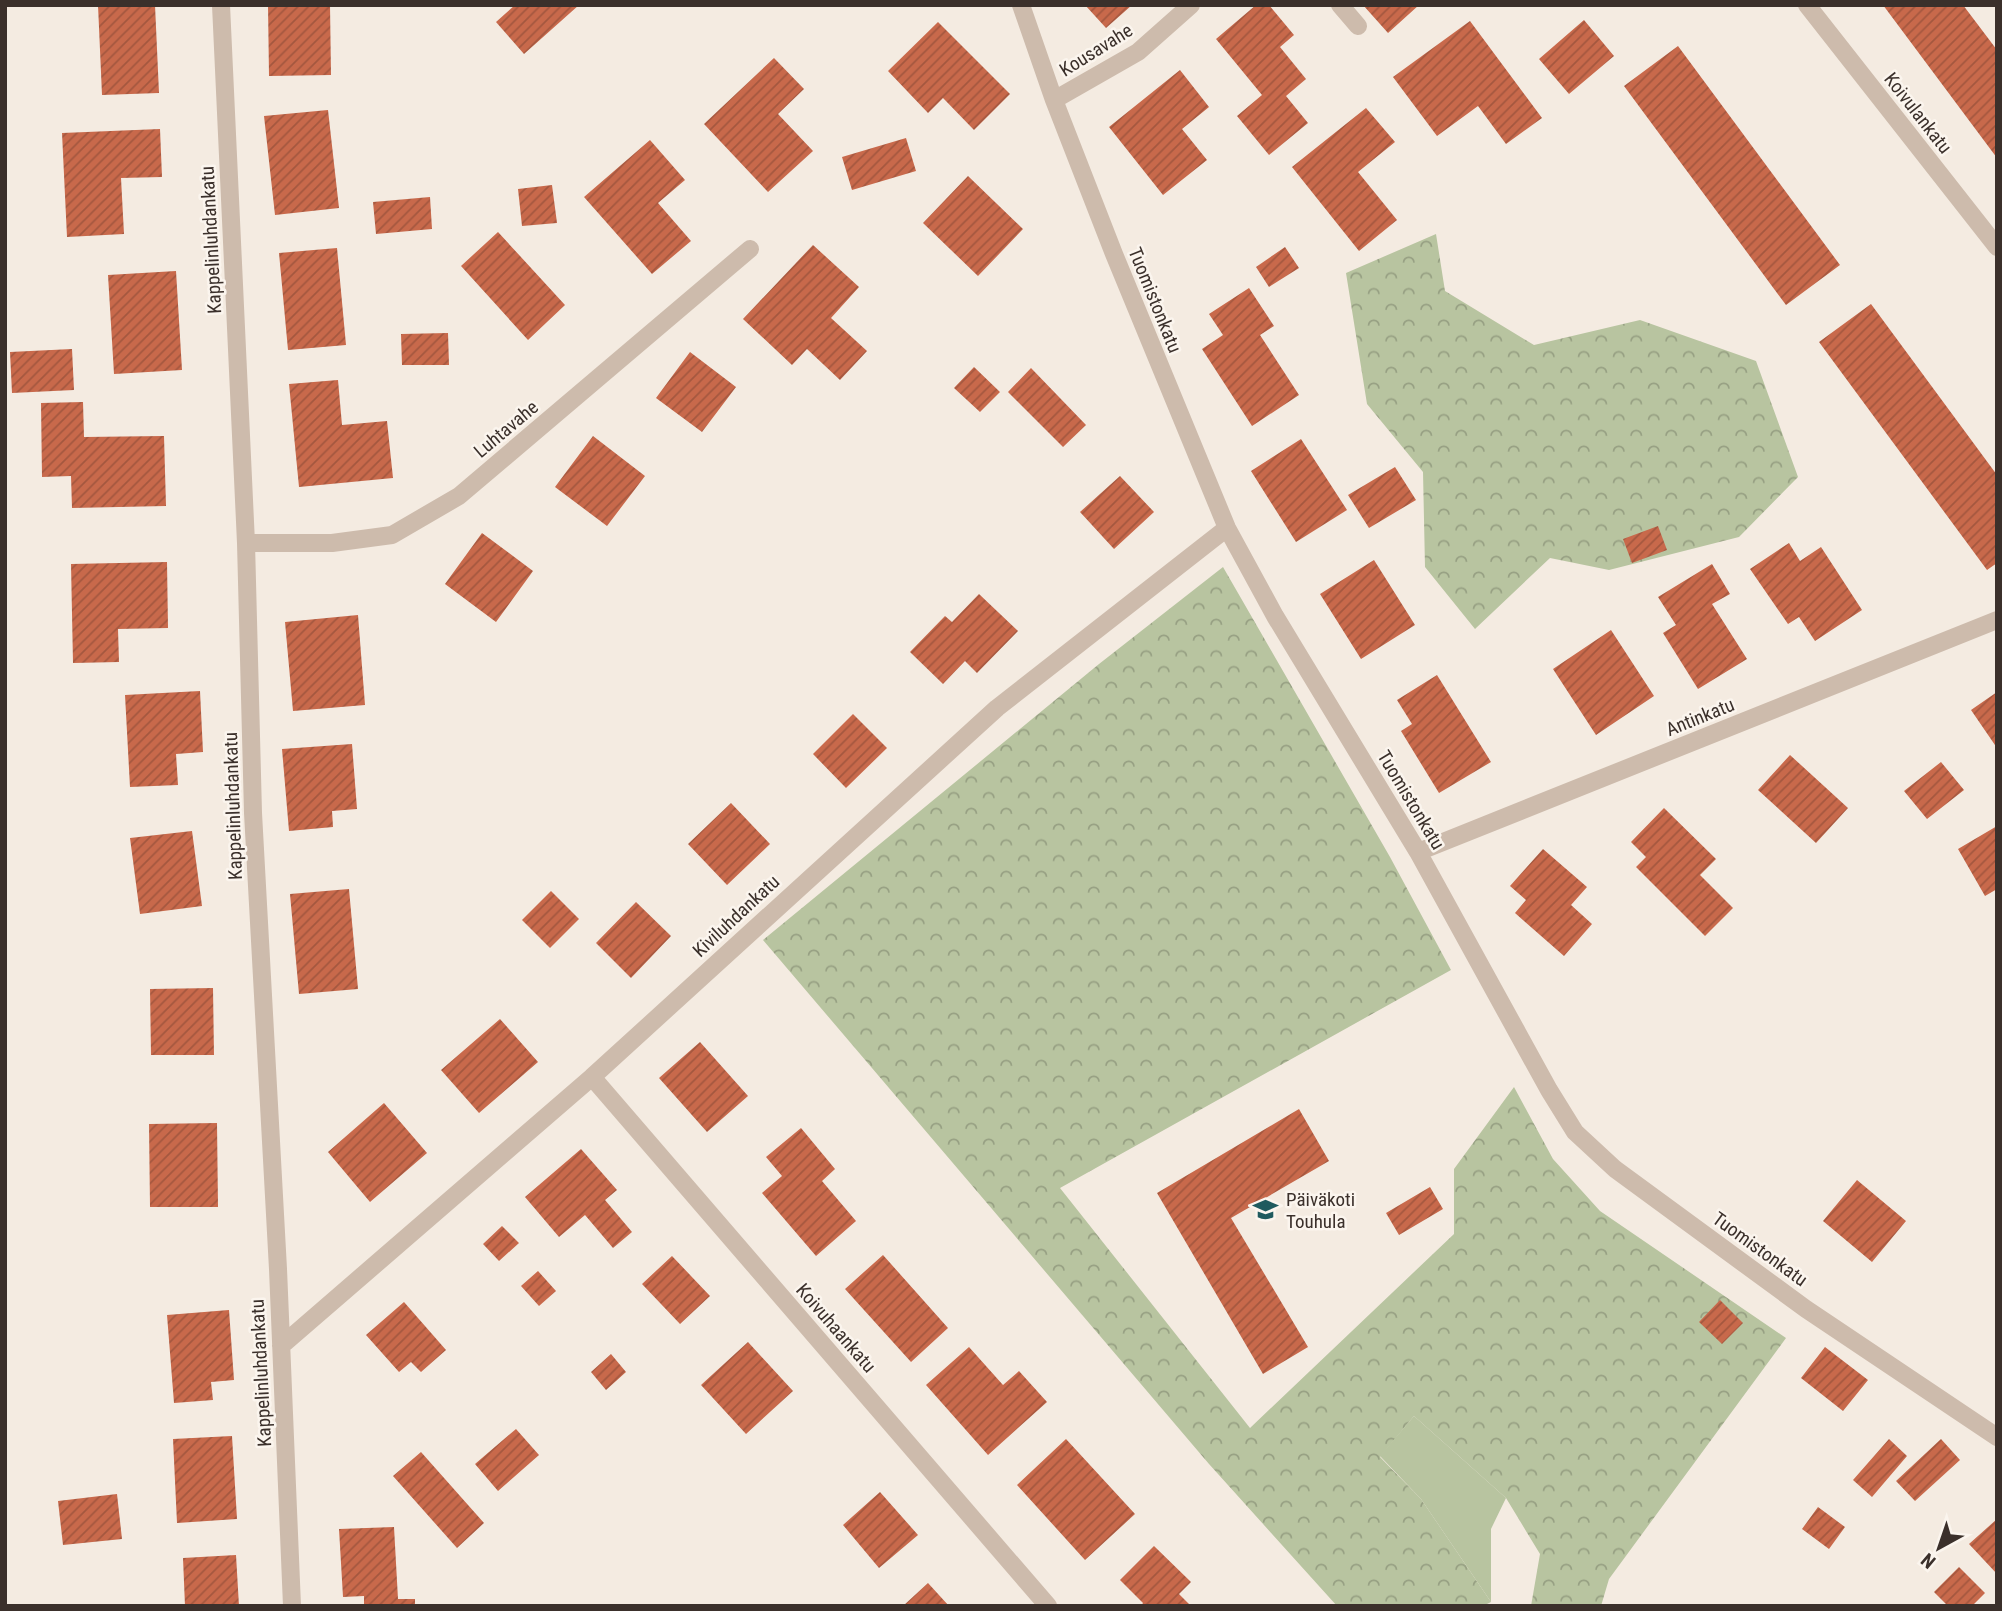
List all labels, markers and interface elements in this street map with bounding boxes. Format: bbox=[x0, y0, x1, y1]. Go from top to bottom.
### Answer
street label: Kousavahe bbox=[1055, 19, 1137, 81]
street label: Koivulankatu bbox=[1879, 68, 1957, 158]
street label: Kappelinluhdankatu bbox=[196, 166, 226, 314]
street label: Tuomistonkatu bbox=[1123, 244, 1187, 356]
street label: Luhtavahe bbox=[469, 395, 543, 462]
street label: Antinkatu bbox=[1662, 693, 1738, 741]
street label: Kappelinluhdankatu bbox=[219, 732, 247, 880]
street label: Tuomistonkatu bbox=[1372, 746, 1450, 854]
street label: Kiviluhdankatu bbox=[688, 870, 784, 962]
place label: Päiväkoti Touhula bbox=[1286, 1188, 1355, 1233]
school or university icon: Päiväkoti Touhula bbox=[1252, 1196, 1280, 1224]
street label: Tuomistonkatu bbox=[1708, 1207, 1812, 1291]
street label: Koivuhaankatu bbox=[791, 1279, 881, 1377]
street label: Kappelinluhdankatu bbox=[246, 1299, 276, 1447]
north arrow bbox=[1904, 1513, 1974, 1583]
text: N bbox=[1917, 1548, 1940, 1573]

